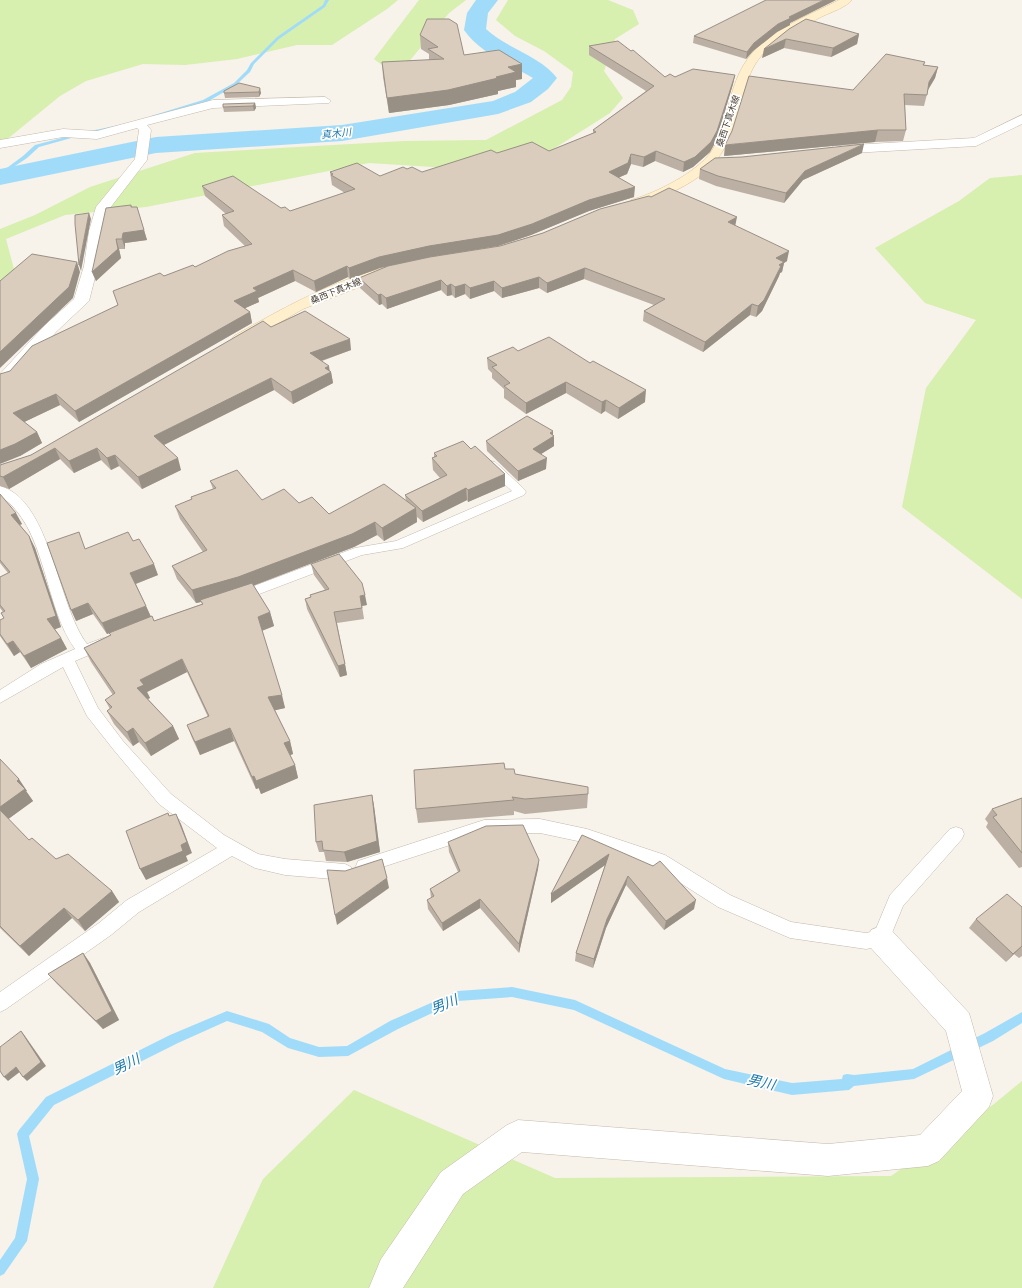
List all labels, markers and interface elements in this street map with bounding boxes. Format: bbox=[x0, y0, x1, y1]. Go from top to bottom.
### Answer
street label: 桑西下真木線 bbox=[714, 93, 742, 148]
water label: 真木川 bbox=[321, 126, 353, 141]
street label: 桑西下真木線 bbox=[309, 276, 364, 306]
water label: 男川 bbox=[428, 991, 462, 1017]
water label: 男川 bbox=[110, 1050, 144, 1077]
water label: 男川 bbox=[746, 1071, 778, 1093]

